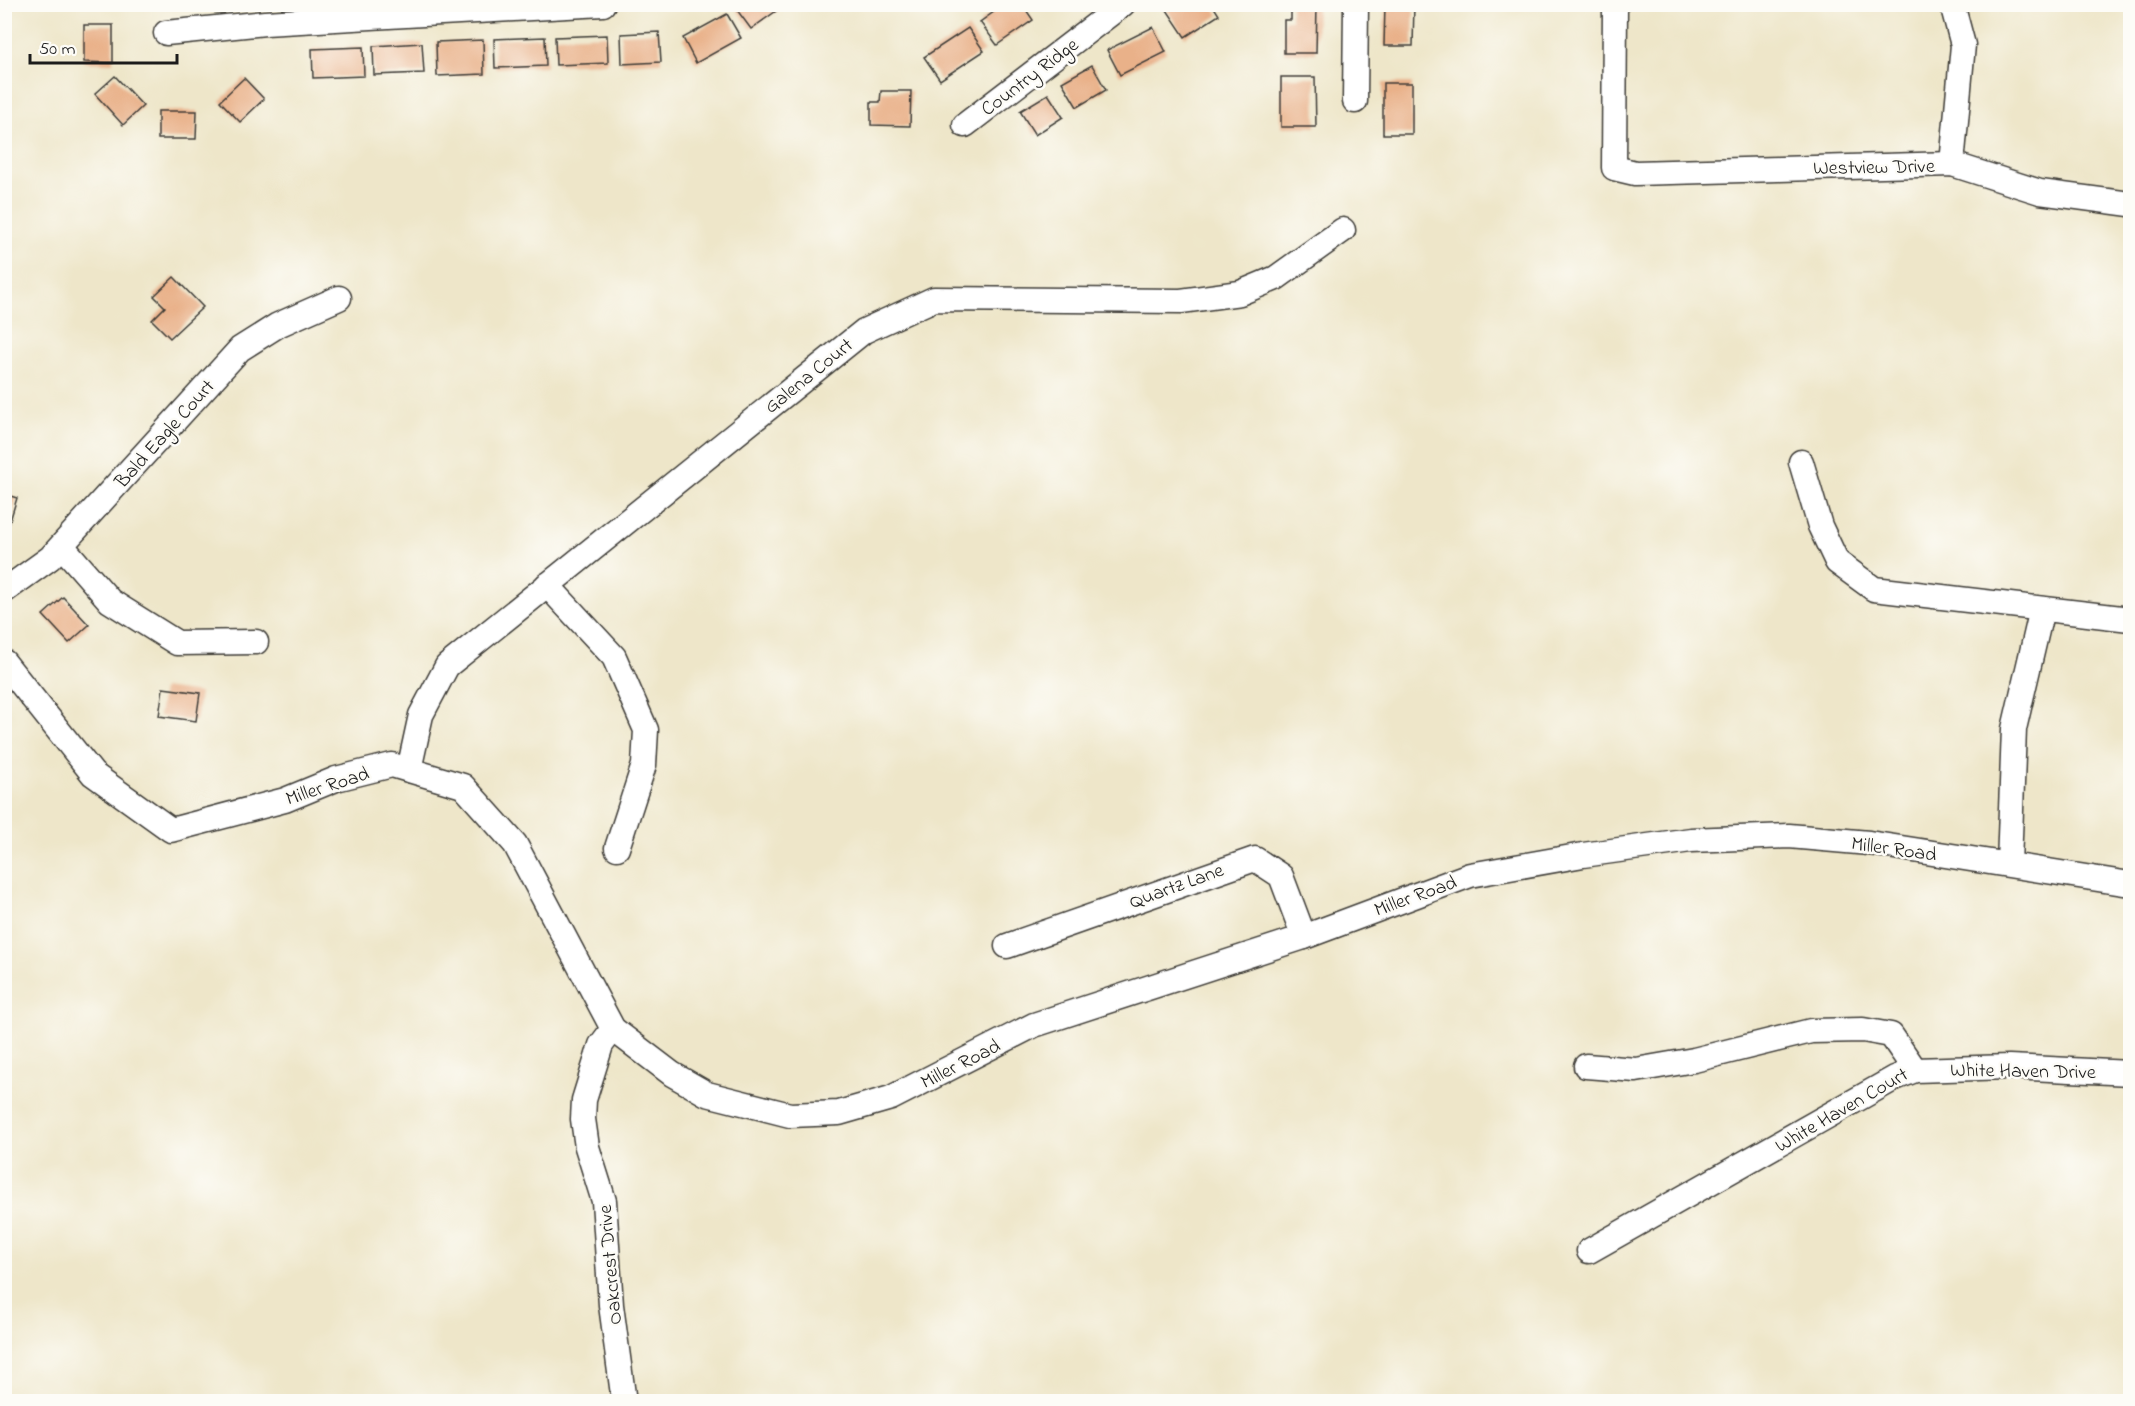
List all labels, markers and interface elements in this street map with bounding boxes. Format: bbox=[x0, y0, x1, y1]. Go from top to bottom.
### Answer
scale bar bbox=[30, 27, 177, 65]
street label: Country Ridge bbox=[976, 32, 1086, 125]
text: 50 m bbox=[39, 37, 76, 63]
street label: Westview Drive bbox=[1813, 153, 1935, 184]
street label: Galena Court bbox=[759, 332, 860, 422]
street label: Bald Eagle Court bbox=[108, 373, 224, 497]
street label: Miller Road bbox=[282, 760, 373, 814]
street label: Miller Road bbox=[1849, 830, 1938, 871]
street label: Quartz Lane bbox=[1126, 857, 1228, 918]
street label: Miller Road bbox=[1370, 869, 1461, 926]
street label: Miller Road bbox=[916, 1033, 1006, 1098]
street label: White Haven Drive bbox=[1950, 1057, 2096, 1088]
street label: White Haven Court bbox=[1770, 1061, 1914, 1161]
street label: Oakcrest Drive bbox=[592, 1204, 631, 1326]

